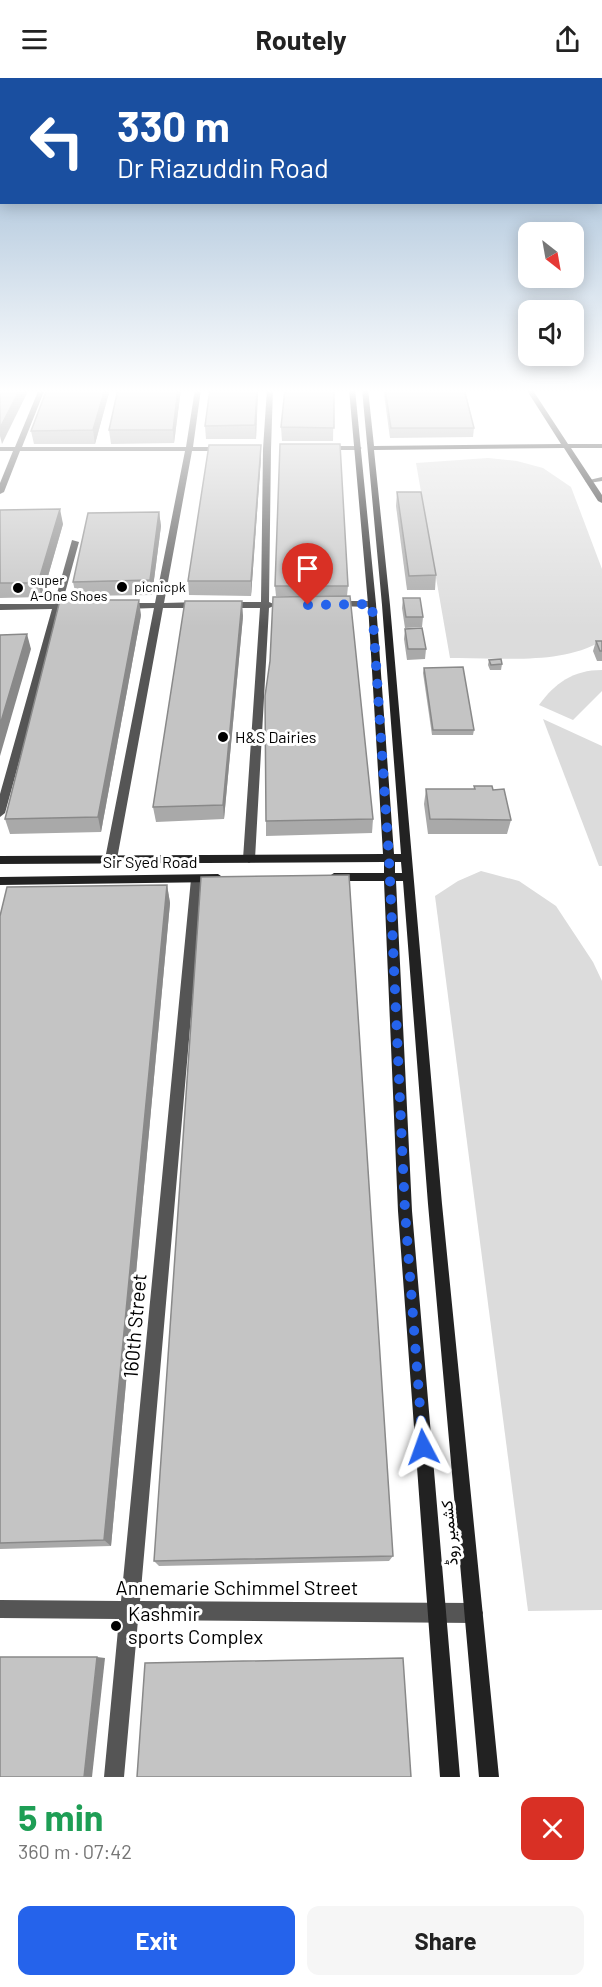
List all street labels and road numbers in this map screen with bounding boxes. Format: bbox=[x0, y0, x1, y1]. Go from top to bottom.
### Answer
street label: Sir Syed Road bbox=[103, 852, 197, 871]
street label: 160th Street bbox=[117, 1272, 151, 1379]
street label: کشمیر روڈ bbox=[436, 1499, 463, 1567]
street label: Annemarie Schimmel Street bbox=[116, 1575, 358, 1599]

